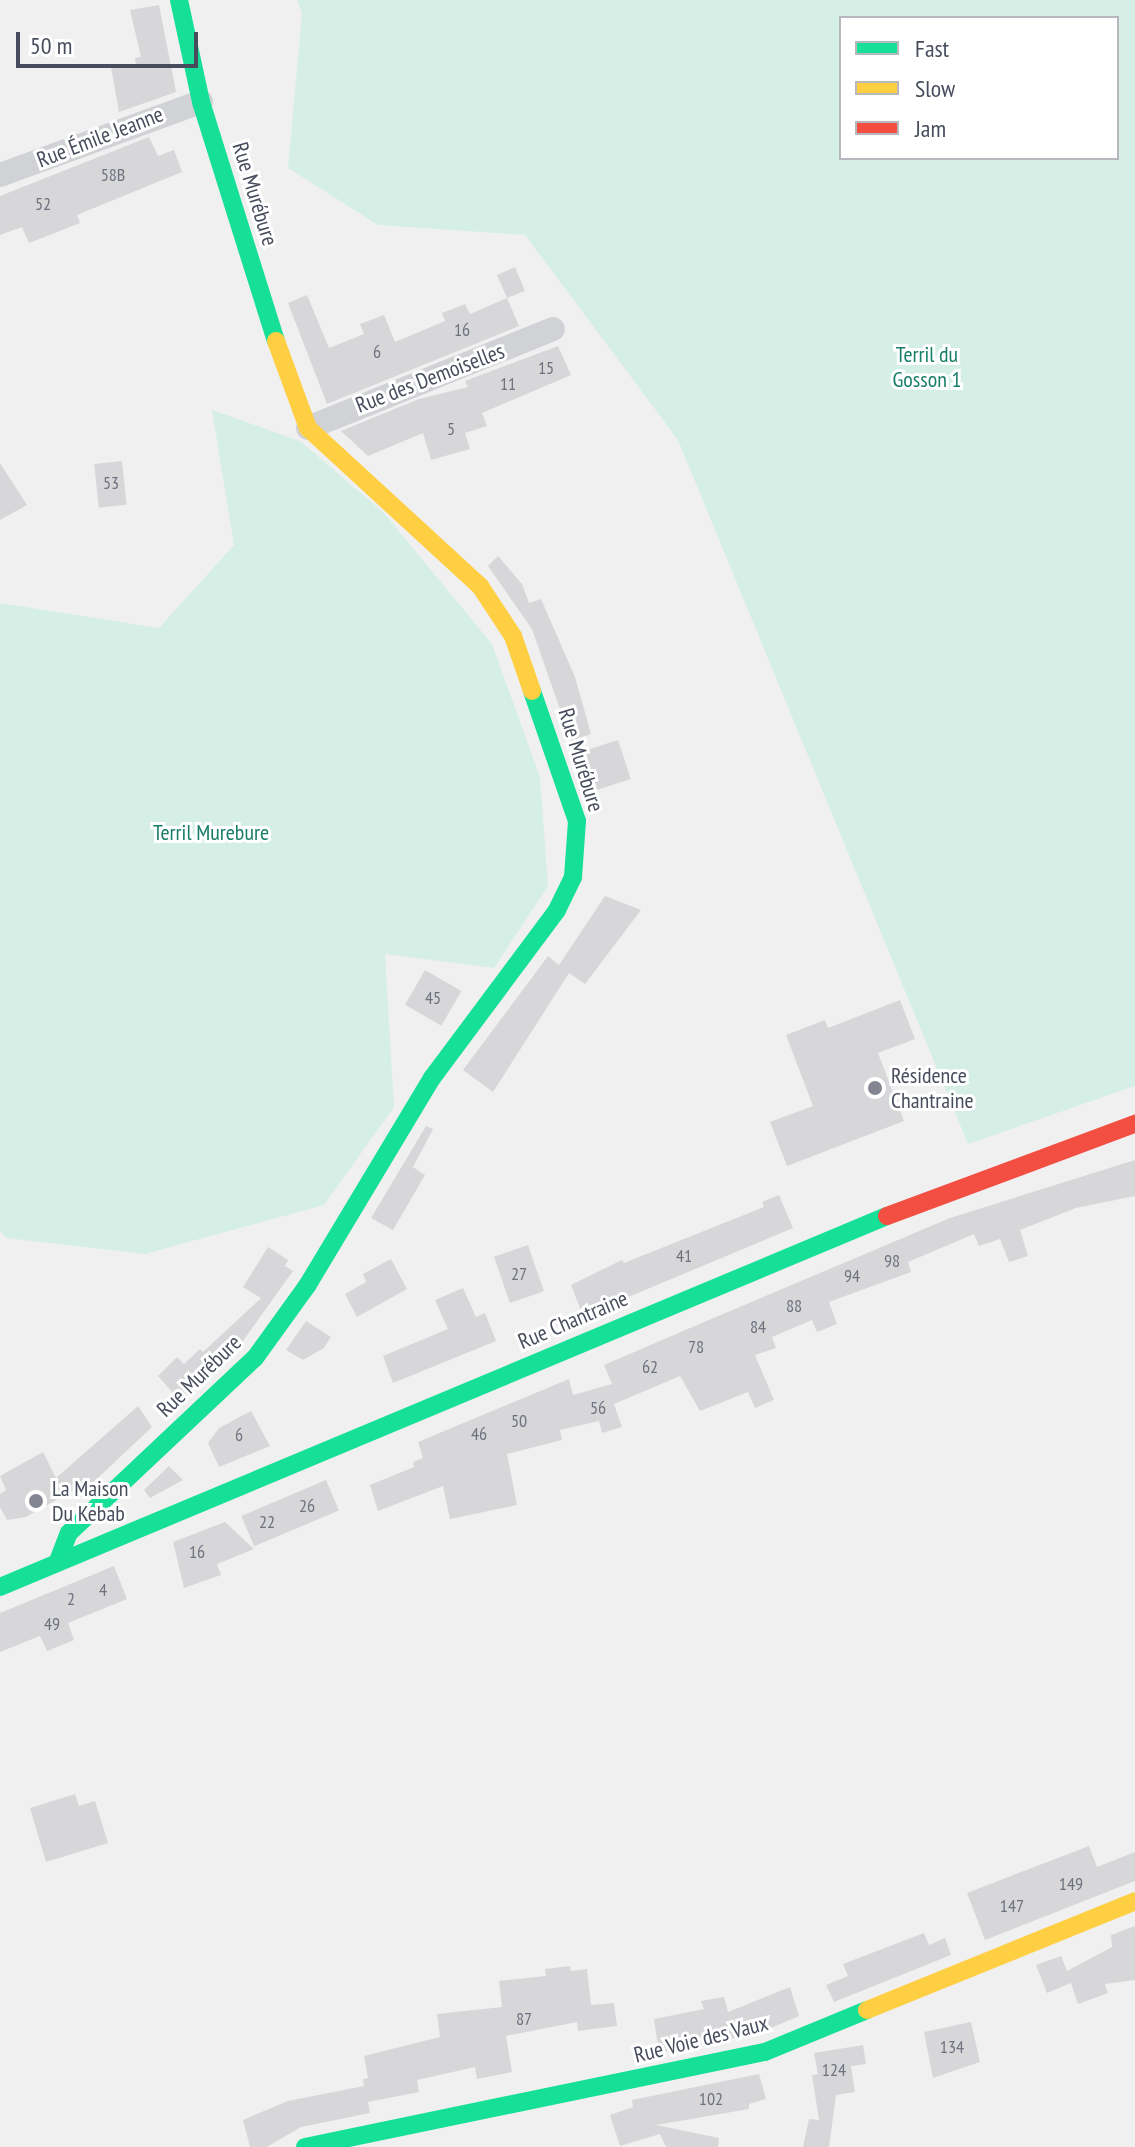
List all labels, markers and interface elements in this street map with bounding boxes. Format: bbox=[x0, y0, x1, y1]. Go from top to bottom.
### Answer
scale bar bbox=[20, 16, 202, 66]
legend bbox=[839, 16, 1119, 160]
text: 50 m bbox=[30, 30, 72, 61]
text: Fast bbox=[915, 33, 949, 64]
text: Slow bbox=[915, 73, 955, 104]
street label: Rue Émile Jeanne bbox=[33, 101, 167, 173]
text: Jam bbox=[915, 113, 946, 144]
street label: Rue Murébure bbox=[227, 139, 283, 249]
house number: 58B bbox=[101, 164, 125, 186]
house number: 52 bbox=[35, 193, 51, 215]
house number: 16 bbox=[454, 319, 470, 341]
street label: Rue des Demoiselles bbox=[352, 338, 508, 418]
house number: 6 bbox=[373, 341, 381, 363]
park label: Terril du Gosson 1 bbox=[893, 341, 961, 392]
house number: 15 bbox=[538, 357, 554, 379]
house number: 11 bbox=[500, 373, 516, 395]
house number: 5 bbox=[447, 418, 455, 440]
house number: 53 bbox=[103, 472, 119, 494]
street label: Rue Murébure bbox=[553, 705, 609, 815]
park label: Terril Murebure bbox=[153, 820, 269, 846]
house number: 45 bbox=[425, 987, 441, 1009]
place label: Résidence Chantraine bbox=[891, 1062, 974, 1114]
marker: Résidence Chantraine bbox=[866, 1079, 884, 1097]
house number: 41 bbox=[676, 1245, 692, 1267]
house number: 98 bbox=[884, 1250, 900, 1272]
house number: 27 bbox=[511, 1263, 527, 1285]
house number: 94 bbox=[844, 1265, 860, 1287]
street label: Rue Chantraine bbox=[514, 1285, 632, 1355]
house number: 88 bbox=[786, 1295, 802, 1317]
house number: 84 bbox=[750, 1316, 766, 1338]
street label: Rue Murébure bbox=[151, 1329, 247, 1423]
house number: 78 bbox=[688, 1336, 704, 1358]
house number: 62 bbox=[642, 1356, 658, 1378]
house number: 56 bbox=[590, 1397, 606, 1419]
house number: 50 bbox=[511, 1410, 527, 1432]
house number: 46 bbox=[471, 1423, 487, 1445]
house number: 6 bbox=[235, 1424, 243, 1446]
place label: La Maison Du Kebab bbox=[52, 1475, 128, 1526]
marker: La Maison Du Kebab bbox=[27, 1492, 45, 1510]
house number: 26 bbox=[299, 1495, 315, 1517]
house number: 22 bbox=[259, 1511, 275, 1533]
house number: 16 bbox=[189, 1541, 205, 1563]
house number: 4 bbox=[99, 1579, 107, 1601]
house number: 2 bbox=[67, 1588, 75, 1610]
house number: 49 bbox=[44, 1613, 60, 1635]
house number: 149 bbox=[1059, 1873, 1083, 1895]
house number: 147 bbox=[1000, 1895, 1024, 1917]
house number: 87 bbox=[516, 2008, 532, 2030]
street label: Rue Voie des Vaux bbox=[631, 2009, 771, 2069]
house number: 134 bbox=[940, 2036, 964, 2058]
house number: 124 bbox=[822, 2059, 846, 2081]
house number: 102 bbox=[699, 2088, 723, 2110]

